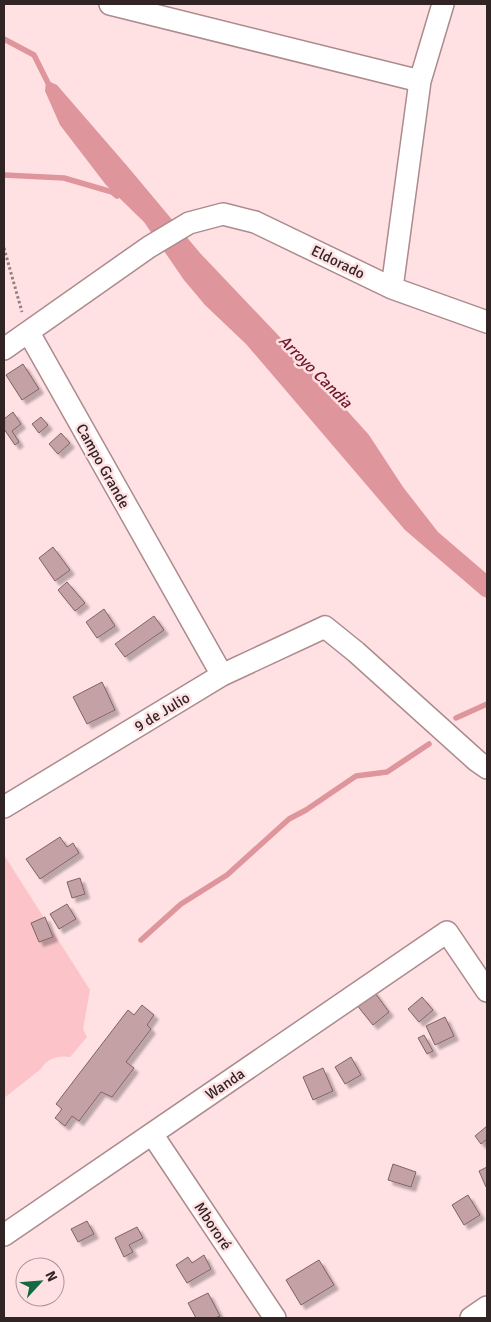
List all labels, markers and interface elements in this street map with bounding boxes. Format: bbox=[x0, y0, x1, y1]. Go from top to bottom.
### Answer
street label: Eldorado bbox=[308, 241, 368, 283]
water label: Arroyo Candia bbox=[274, 331, 357, 413]
street label: Campo Grande bbox=[72, 421, 134, 511]
street label: 9 de Julio bbox=[131, 688, 193, 735]
street label: Wanda bbox=[202, 1064, 248, 1104]
street label: Mbororé bbox=[191, 1199, 235, 1253]
north arrow bbox=[15, 1257, 65, 1307]
text: N bbox=[41, 1268, 61, 1285]

